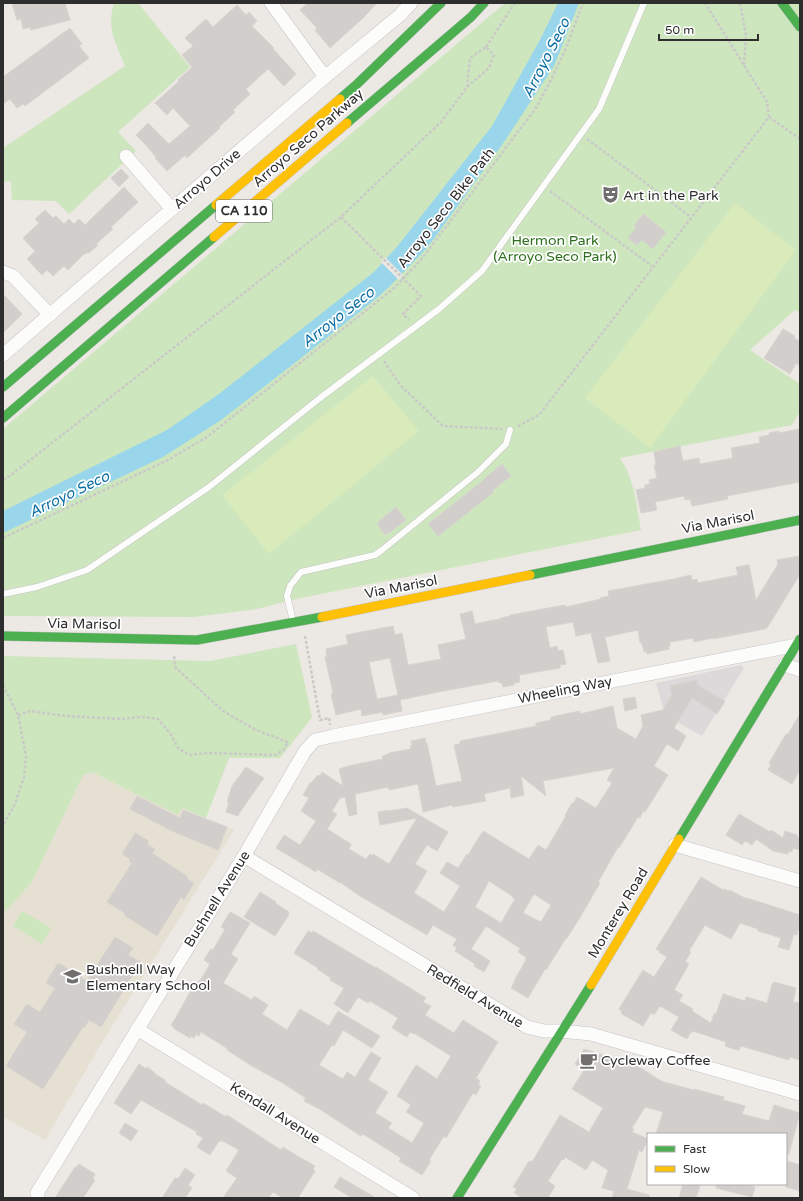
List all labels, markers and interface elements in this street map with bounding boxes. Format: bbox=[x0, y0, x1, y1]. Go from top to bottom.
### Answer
water label: Arroyo Seco bbox=[518, 14, 574, 101]
scale bar bbox=[659, 16, 758, 42]
text: 50 m bbox=[665, 23, 694, 37]
street label: Arroyo Seco Parkway bbox=[249, 85, 367, 191]
street label: Arroyo Drive bbox=[170, 145, 244, 213]
street label: Arroyo Seco Bike Path bbox=[394, 145, 498, 271]
theatre icon: Art in the Park bbox=[600, 185, 620, 205]
place label: Art in the Park bbox=[623, 187, 719, 204]
road number: CA 110 bbox=[216, 200, 272, 222]
park label: Hermon Park (Arroyo Seco Park) bbox=[493, 232, 617, 265]
water label: Arroyo Seco bbox=[298, 283, 379, 351]
water label: Arroyo Seco bbox=[26, 466, 113, 521]
street label: Via Marisol bbox=[680, 507, 756, 537]
street label: Via Marisol bbox=[363, 572, 439, 602]
street label: Via Marisol bbox=[47, 615, 121, 633]
street label: Wheeling Way bbox=[517, 672, 614, 707]
street label: Bushnell Avenue bbox=[181, 848, 254, 950]
street label: Monterey Road bbox=[584, 865, 652, 961]
street label: Redfield Avenue bbox=[424, 960, 526, 1032]
place label: Bushnell Way Elementary School bbox=[86, 961, 210, 994]
school or university icon: Bushnell Way Elementary School bbox=[63, 967, 83, 987]
cafe icon: Cycleway Coffee bbox=[578, 1050, 598, 1070]
place label: Cycleway Coffee bbox=[601, 1052, 710, 1069]
street label: Kendall Avenue bbox=[227, 1078, 323, 1148]
legend bbox=[647, 1133, 787, 1185]
text: Fast bbox=[683, 1142, 707, 1156]
text: Slow bbox=[683, 1162, 710, 1176]

